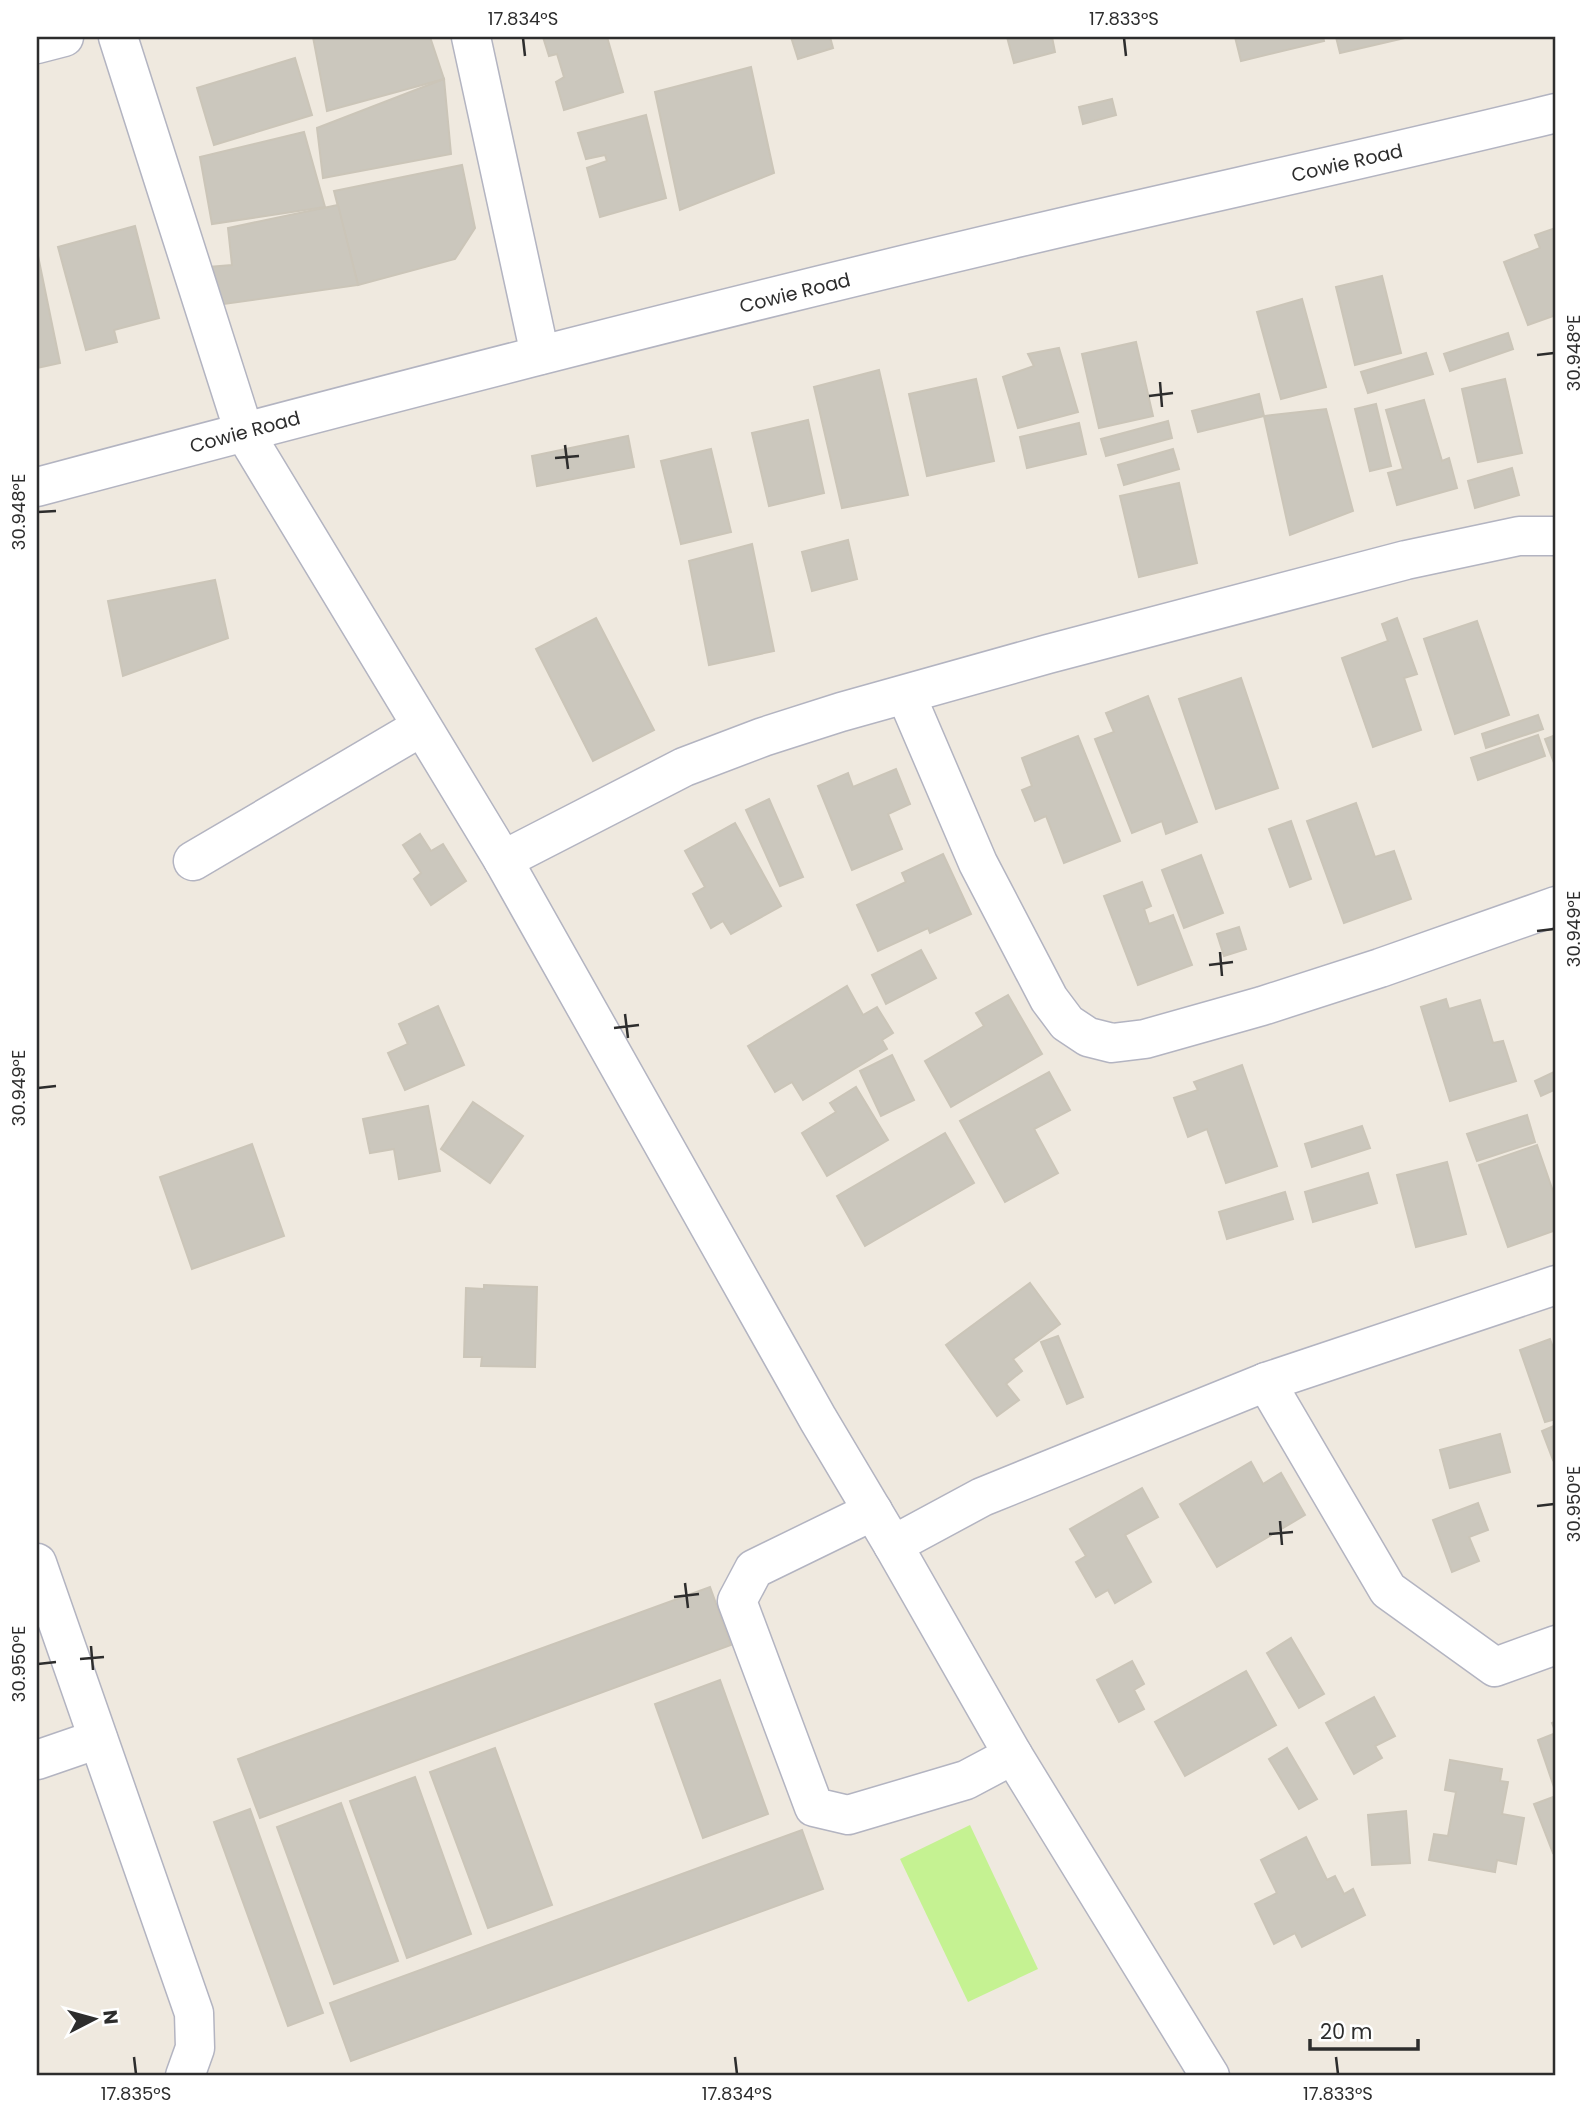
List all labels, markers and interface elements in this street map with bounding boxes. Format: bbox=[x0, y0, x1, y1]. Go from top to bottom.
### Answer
text: 17.834°S bbox=[488, 6, 558, 31]
text: 17.833°S bbox=[1089, 6, 1159, 31]
street label: Cowie Road bbox=[1289, 137, 1405, 189]
street label: Cowie Road bbox=[737, 266, 853, 320]
text: 30.948°E bbox=[1561, 315, 1586, 391]
street label: Cowie Road bbox=[187, 404, 303, 460]
text: 30.948°E bbox=[6, 474, 31, 550]
text: 30.949°E bbox=[1561, 891, 1586, 967]
text: 30.949°E bbox=[6, 1050, 31, 1126]
text: 30.950°E bbox=[1561, 1466, 1586, 1542]
text: 30.950°E bbox=[6, 1626, 31, 1702]
north arrow bbox=[60, 1983, 130, 2054]
scale bar bbox=[1310, 2008, 1418, 2052]
text: N bbox=[96, 2009, 125, 2026]
text: 20 m bbox=[1320, 2017, 1373, 2046]
text: 17.835°S bbox=[101, 2081, 171, 2106]
text: 17.834°S bbox=[702, 2081, 772, 2106]
text: 17.833°S bbox=[1303, 2081, 1373, 2106]

